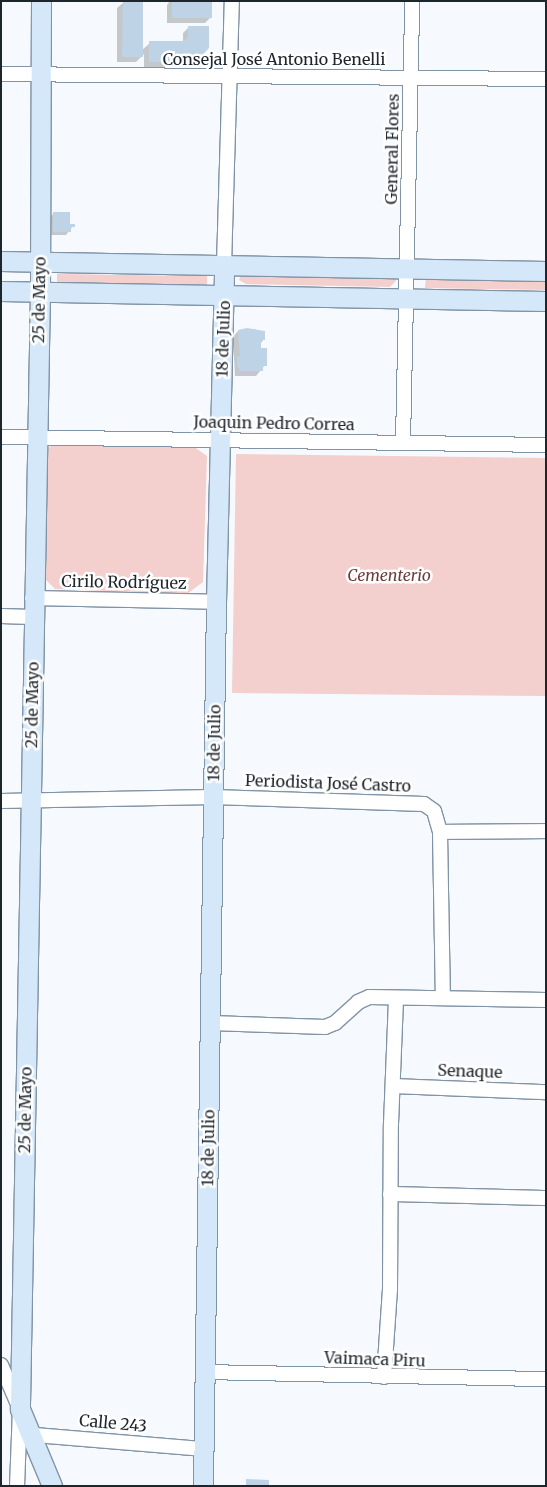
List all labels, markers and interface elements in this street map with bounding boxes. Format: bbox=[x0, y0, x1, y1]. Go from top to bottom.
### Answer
street label: Consejal José Antonio Benelli bbox=[163, 49, 385, 69]
street label: General Flores bbox=[381, 93, 403, 205]
street label: 25 de Mayo bbox=[29, 257, 49, 343]
street label: 18 de Julio bbox=[212, 300, 234, 378]
street label: Joaquin Pedro Correa bbox=[193, 412, 355, 434]
park label: Cementerio bbox=[347, 565, 431, 585]
street label: Cirilo Rodríguez bbox=[61, 571, 187, 593]
street label: 25 de Mayo bbox=[22, 662, 42, 748]
street label: 18 de Julio bbox=[204, 704, 224, 782]
street label: Periodista José Castro bbox=[245, 771, 411, 795]
street label: Senaque bbox=[437, 1060, 503, 1082]
street label: 25 de Mayo bbox=[15, 1067, 35, 1153]
street label: 18 de Julio bbox=[198, 1109, 218, 1187]
street label: Vaimaca Piru bbox=[324, 1348, 426, 1370]
street label: Calle 243 bbox=[78, 1410, 148, 1436]

